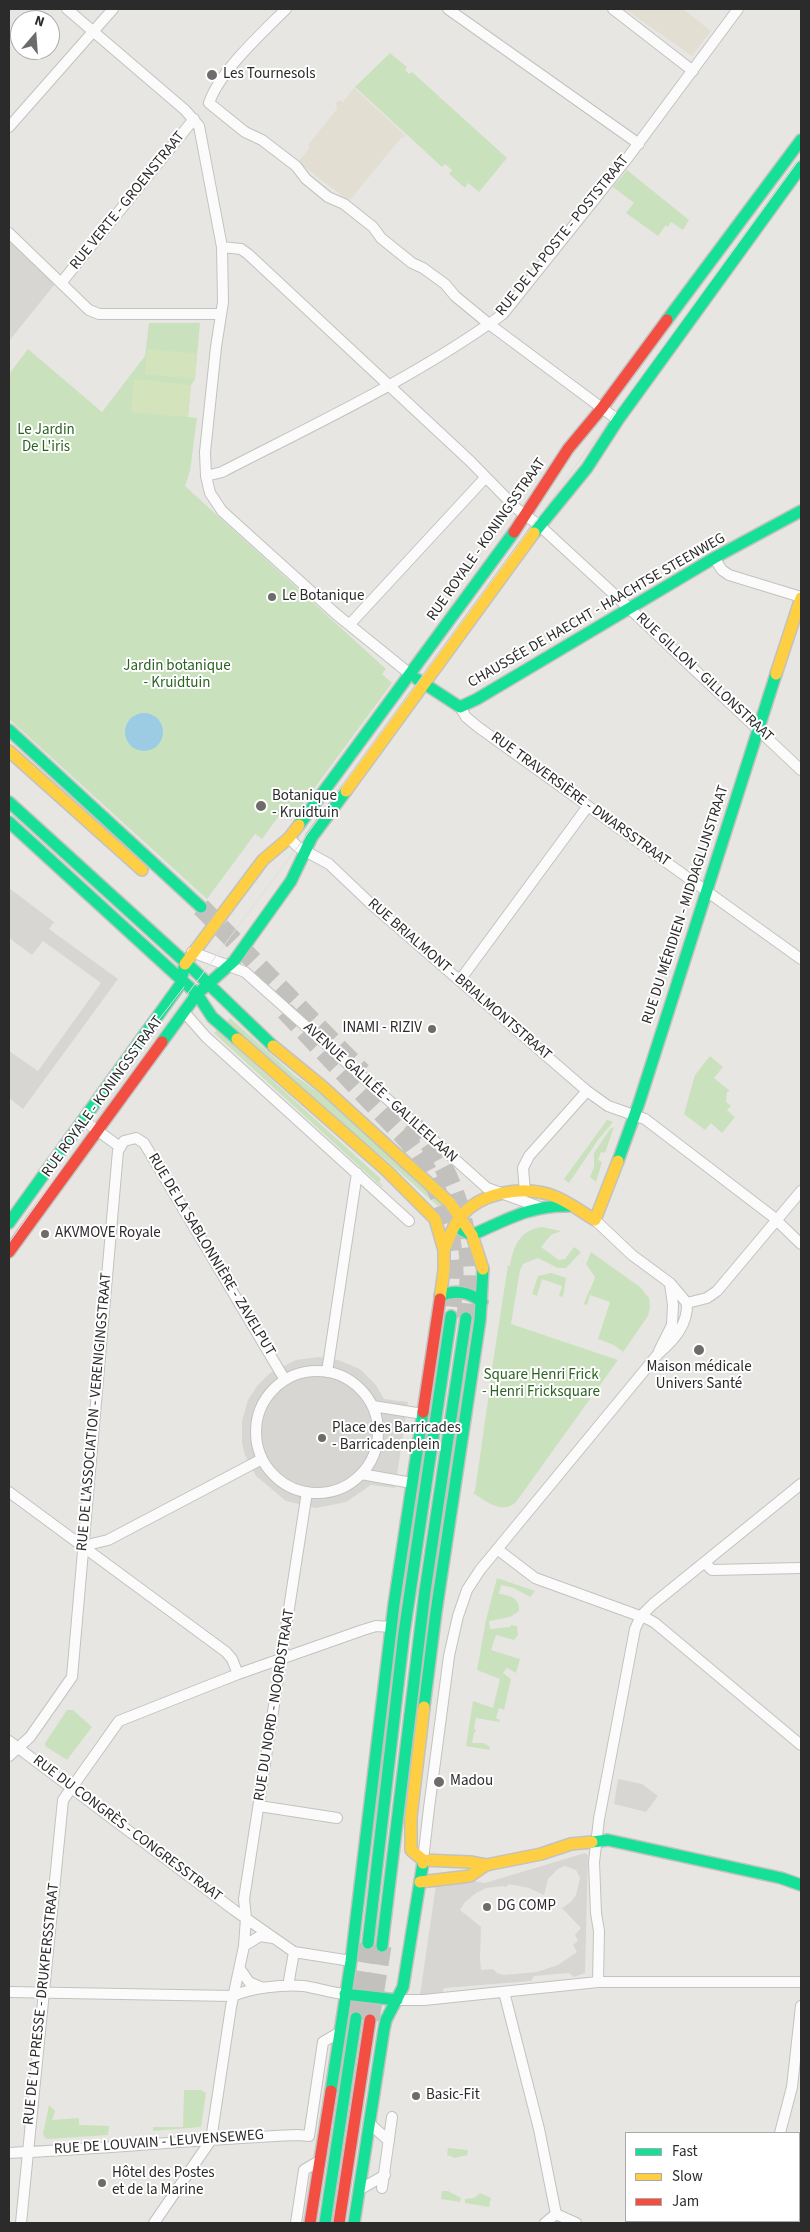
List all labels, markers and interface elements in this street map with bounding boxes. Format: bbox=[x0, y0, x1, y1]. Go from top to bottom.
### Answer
north arrow bbox=[10, 10, 60, 60]
text: N bbox=[32, 11, 47, 33]
place label: Les Tournesols bbox=[223, 66, 316, 84]
marker: Les Tournesols bbox=[205, 68, 219, 82]
street label: RUE VERTE - GROENSTRAAT bbox=[67, 128, 189, 274]
street label: RUE DE LA POSTE - POSTSTRAAT bbox=[493, 152, 633, 320]
park label: Le Jardin De L'iris bbox=[17, 422, 75, 457]
street label: RUE ROYALE - KONINGSSTRAAT bbox=[424, 455, 550, 625]
street label: CHAUSSÉE DE HAECHT - HAACHTSE STEENWEG bbox=[465, 530, 729, 692]
place label: Le Botanique bbox=[282, 588, 364, 606]
marker: Le Botanique bbox=[266, 591, 278, 603]
street label: RUE GILLON - GILLONSTRAAT bbox=[631, 610, 777, 746]
park label: Jardin botanique - Kruidtuin bbox=[123, 658, 231, 693]
street label: RUE TRAVERSIÈRE - DWARSSTRAAT bbox=[487, 729, 673, 871]
street label: RUE DU MÉRIDIEN - MIDDAGLIJNSTRAAT bbox=[639, 783, 733, 1027]
place label: Botanique - Kruidtuin bbox=[272, 788, 339, 823]
marker: Botanique - Kruidtuin bbox=[254, 799, 268, 813]
street label: RUE BRIALMONT - BRIALMONTSTRAAT bbox=[363, 895, 555, 1065]
street label: RUE ROYALE - KONINGSSTRAAT bbox=[39, 1013, 167, 1181]
street label: AVENUE GALILÉE - GALILEELAAN bbox=[299, 1019, 461, 1167]
place label: INAMI - RIZIV bbox=[342, 1020, 422, 1038]
marker: INAMI - RIZIV bbox=[426, 1023, 438, 1035]
street label: RUE DE LA SABLONNIÈRE - ZAVELPUT bbox=[143, 1151, 279, 1359]
place label: AKVMOVE Royale bbox=[55, 1225, 161, 1243]
marker: AKVMOVE Royale bbox=[39, 1228, 51, 1240]
street label: RUE DE L'ASSOCIATION - VERENIGINGSTRAAT bbox=[74, 1272, 116, 1552]
marker: Maison médicale Univers Santé bbox=[692, 1343, 706, 1357]
place label: Maison médicale Univers Santé bbox=[646, 1359, 752, 1394]
park label: Square Henri Frick - Henri Fricksquare bbox=[482, 1367, 600, 1402]
place label: Place des Barricades - Barricadenplein bbox=[332, 1420, 461, 1455]
marker: Place des Barricades - Barricadenplein bbox=[316, 1432, 328, 1444]
street label: RUE DU NORD - NOORDSTRAAT bbox=[251, 1608, 299, 1802]
street label: RUE DU CONGRÈS - CONGRESSTRAAT bbox=[29, 1752, 225, 1906]
place label: Madou bbox=[450, 1773, 493, 1791]
marker: Madou bbox=[432, 1775, 446, 1789]
street label: RUE DE LA PRESSE - DRUKPERSSTRAAT bbox=[20, 1882, 64, 2126]
place label: DG COMP bbox=[497, 1898, 556, 1916]
marker: DG COMP bbox=[481, 1901, 493, 1913]
place label: Basic-Fit bbox=[426, 2087, 480, 2105]
marker: Basic-Fit bbox=[410, 2090, 422, 2102]
street label: RUE DE LOUVAIN - LEUVENSEWEG bbox=[53, 2127, 265, 2159]
legend bbox=[625, 2132, 800, 2222]
text: Fast bbox=[672, 2141, 698, 2162]
place label: Hôtel des Postes et de la Marine bbox=[112, 2165, 215, 2200]
text: Slow bbox=[672, 2166, 703, 2187]
marker: Hôtel des Postes et de la Marine bbox=[96, 2177, 108, 2189]
text: Jam bbox=[672, 2191, 699, 2212]

